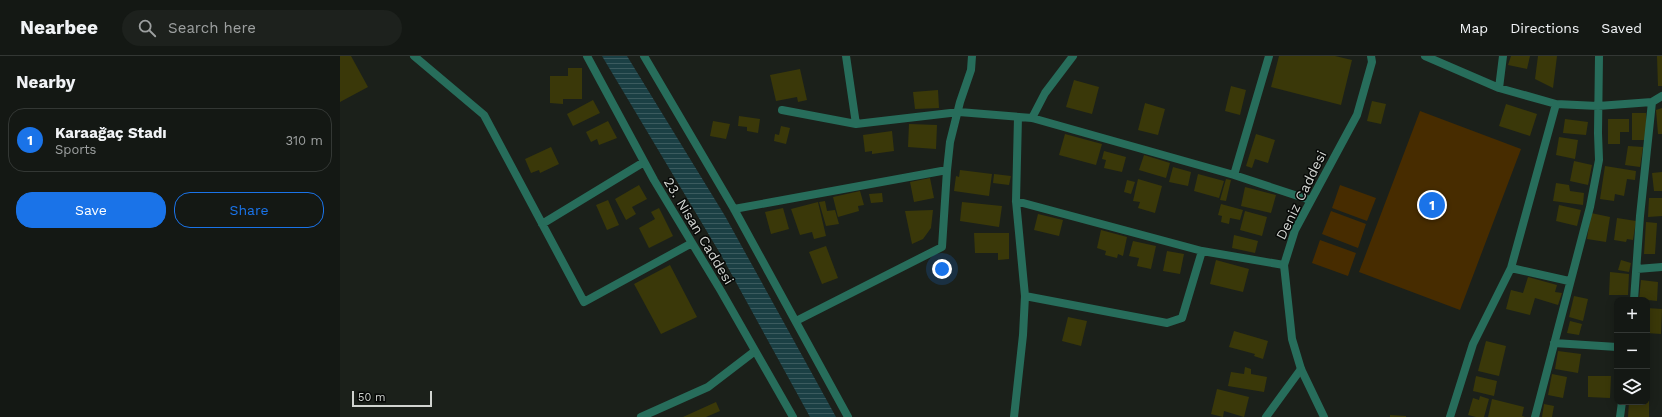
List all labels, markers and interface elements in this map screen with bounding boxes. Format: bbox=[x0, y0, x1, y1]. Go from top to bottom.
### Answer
search box bbox=[122, 10, 402, 46]
text: Nearbee bbox=[20, 16, 98, 39]
icon: search bbox=[136, 17, 158, 39]
text: Search here bbox=[168, 19, 256, 37]
text: Map bbox=[1460, 20, 1488, 36]
text: Directions bbox=[1510, 20, 1579, 36]
text: Saved bbox=[1601, 20, 1642, 36]
text: Nearby bbox=[16, 72, 75, 92]
text: Karaağaç Stadı bbox=[55, 124, 167, 142]
text: 1 bbox=[27, 133, 33, 148]
text: 310 m bbox=[285, 133, 323, 148]
text: Sports bbox=[55, 142, 96, 157]
street label: Deniz Caddesi bbox=[1273, 148, 1329, 242]
street label: 23. Nisan Caddesi bbox=[661, 175, 737, 287]
pin: 1 bbox=[1419, 190, 1445, 220]
button: Save bbox=[16, 192, 166, 228]
button: Share bbox=[174, 192, 324, 228]
your location bbox=[932, 259, 952, 279]
map controls bbox=[1614, 297, 1650, 405]
button: + bbox=[1614, 297, 1650, 333]
button: − bbox=[1614, 333, 1650, 369]
button: layers bbox=[1614, 369, 1650, 405]
scale bar bbox=[352, 389, 432, 408]
text: 50 m bbox=[358, 391, 385, 404]

